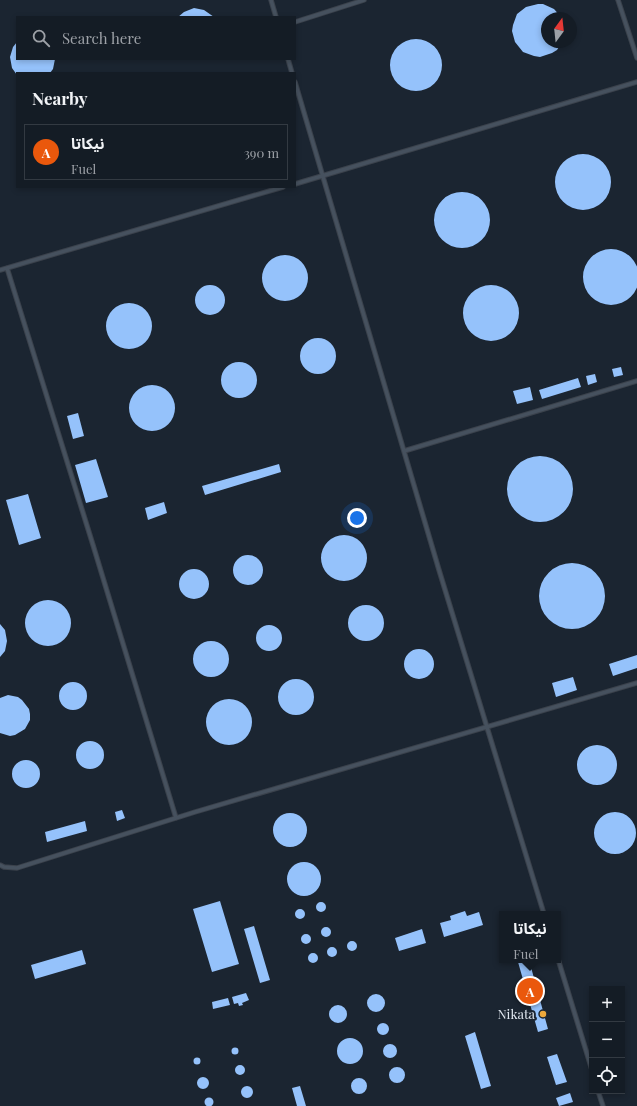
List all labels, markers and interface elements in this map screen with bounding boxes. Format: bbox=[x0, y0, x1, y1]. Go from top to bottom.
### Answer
north arrow bbox=[541, 12, 577, 48]
search box bbox=[16, 16, 296, 60]
icon: search bbox=[30, 27, 52, 49]
text: Search here bbox=[62, 28, 141, 48]
text: Nearby bbox=[32, 87, 87, 109]
text: نيكاتا bbox=[71, 133, 104, 153]
text: A bbox=[42, 144, 50, 161]
text: 390 m bbox=[244, 144, 279, 161]
text: Fuel bbox=[71, 160, 96, 177]
your location bbox=[347, 508, 367, 528]
popup bbox=[499, 911, 561, 963]
text: نيكاتا bbox=[513, 918, 547, 938]
text: Fuel bbox=[513, 945, 539, 962]
pin: A bbox=[517, 976, 543, 1006]
map controls bbox=[589, 986, 625, 1094]
button: + bbox=[589, 986, 625, 1022]
place label: Nikata bbox=[498, 1005, 536, 1022]
marker: Nikata bbox=[538, 1009, 548, 1019]
button: − bbox=[589, 1022, 625, 1058]
button: locate bbox=[589, 1058, 625, 1094]

